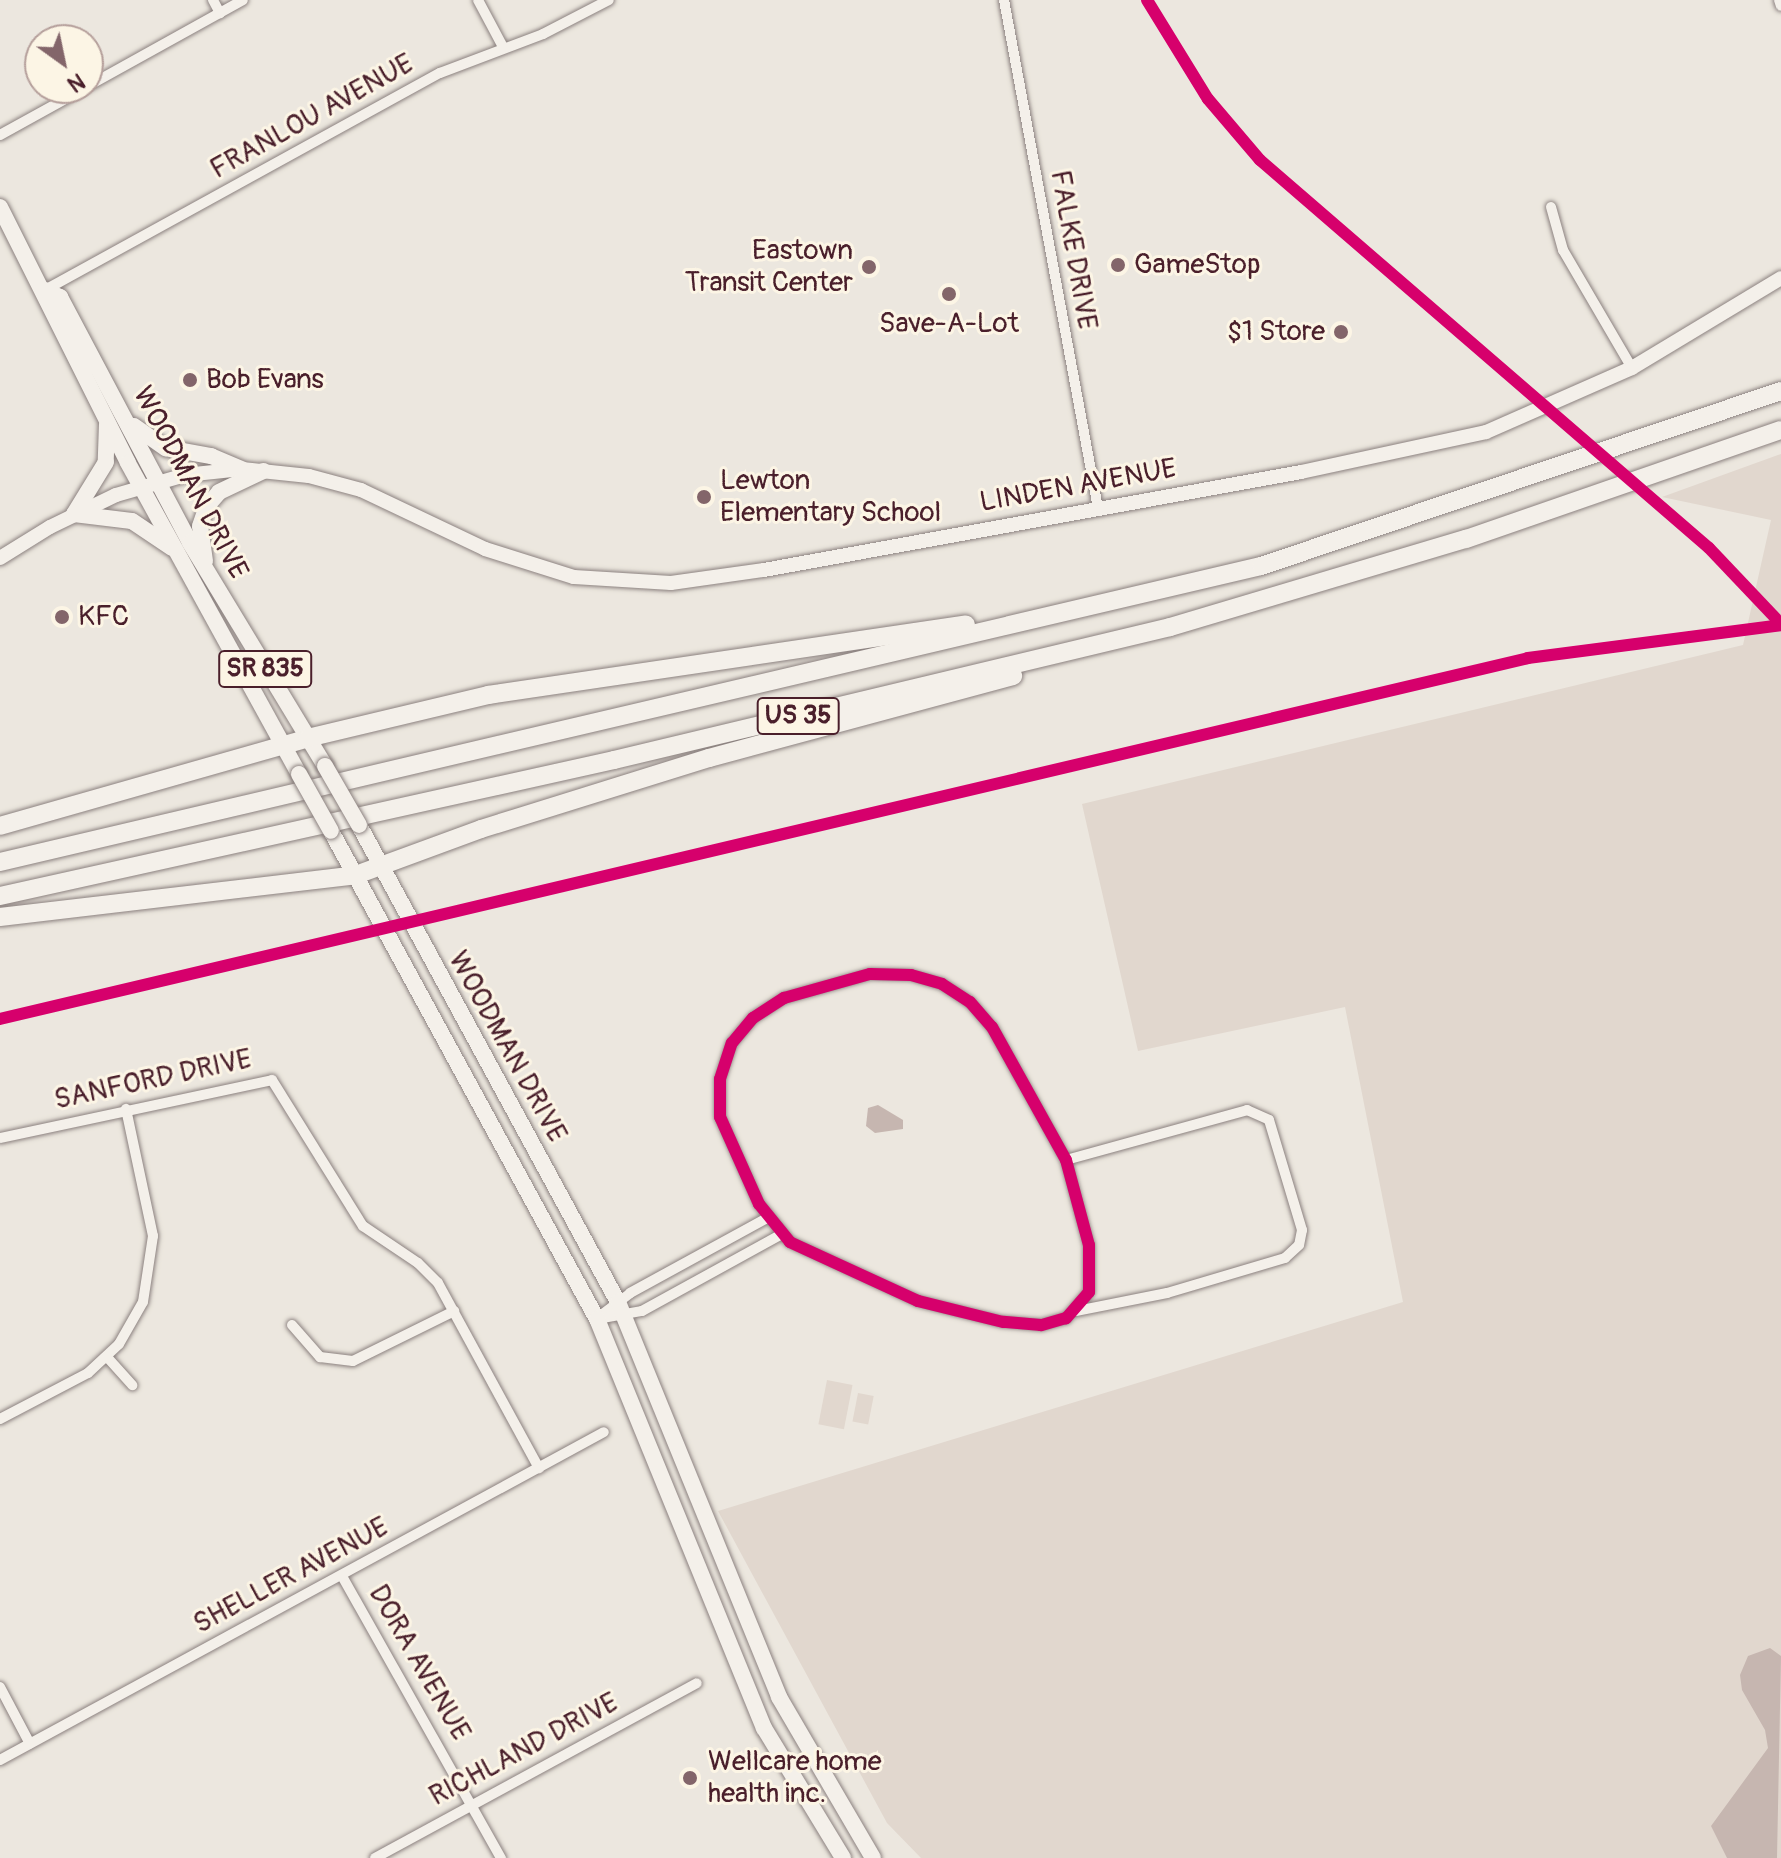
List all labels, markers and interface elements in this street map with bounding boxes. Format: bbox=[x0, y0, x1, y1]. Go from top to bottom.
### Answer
north arrow bbox=[24, 24, 104, 104]
street label: FRANLOU AVENUE bbox=[205, 47, 419, 187]
text: N bbox=[62, 67, 90, 98]
street label: FALKE DRIVE bbox=[1042, 168, 1104, 332]
place label: Eastown Transit Center bbox=[685, 234, 853, 300]
place label: GameStop bbox=[1134, 248, 1260, 282]
marker: GameStop bbox=[1109, 256, 1127, 274]
marker: Eastown Transit Center bbox=[860, 258, 878, 276]
marker: Save-A-Lot bbox=[940, 285, 958, 303]
place label: Save-A-Lot bbox=[879, 307, 1019, 341]
place label: $1 Store bbox=[1227, 315, 1325, 349]
marker: $1 Store bbox=[1332, 323, 1350, 341]
place label: Bob Evans bbox=[206, 363, 324, 397]
marker: Bob Evans bbox=[181, 371, 199, 389]
street label: WOODMAN DRIVE bbox=[125, 381, 255, 585]
street label: LINDEN AVENUE bbox=[977, 452, 1179, 520]
place label: Lewton Elementary School bbox=[720, 464, 941, 530]
marker: Lewton Elementary School bbox=[695, 488, 713, 506]
place label: KFC bbox=[78, 600, 129, 634]
marker: KFC bbox=[53, 608, 71, 626]
road number: SR 835 bbox=[217, 647, 313, 691]
road number: US 35 bbox=[756, 694, 840, 738]
street label: WOODMAN DRIVE bbox=[441, 946, 573, 1148]
street label: SANFORD DRIVE bbox=[51, 1043, 255, 1117]
street label: SHELLER AVENUE bbox=[188, 1511, 394, 1641]
street label: DORA AVENUE bbox=[361, 1579, 477, 1747]
street label: RICHLAND DRIVE bbox=[424, 1686, 624, 1814]
place label: Wellcare home health inc. bbox=[708, 1745, 882, 1811]
marker: Wellcare home health inc. bbox=[679, 1767, 701, 1789]

